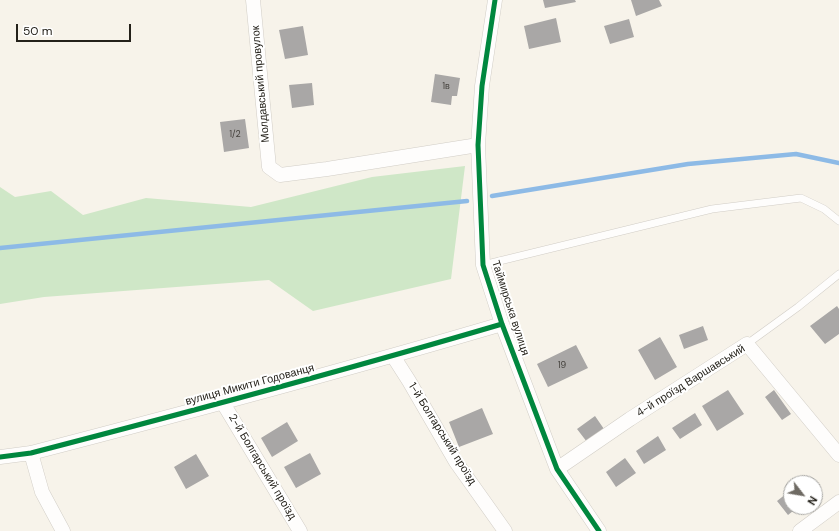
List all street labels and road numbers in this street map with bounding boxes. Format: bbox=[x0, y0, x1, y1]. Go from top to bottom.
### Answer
street label: Молдавський провулок bbox=[249, 25, 273, 143]
street label: Таймирська вулиця bbox=[488, 259, 532, 357]
street label: 4-й проїзд Варшавський bbox=[634, 342, 748, 420]
street label: вулиця Микити Годованця bbox=[184, 361, 316, 409]
street label: 1-й Болгарський проїзд bbox=[405, 381, 479, 487]
street label: 2-й Болгарський проїзд bbox=[225, 412, 299, 522]

